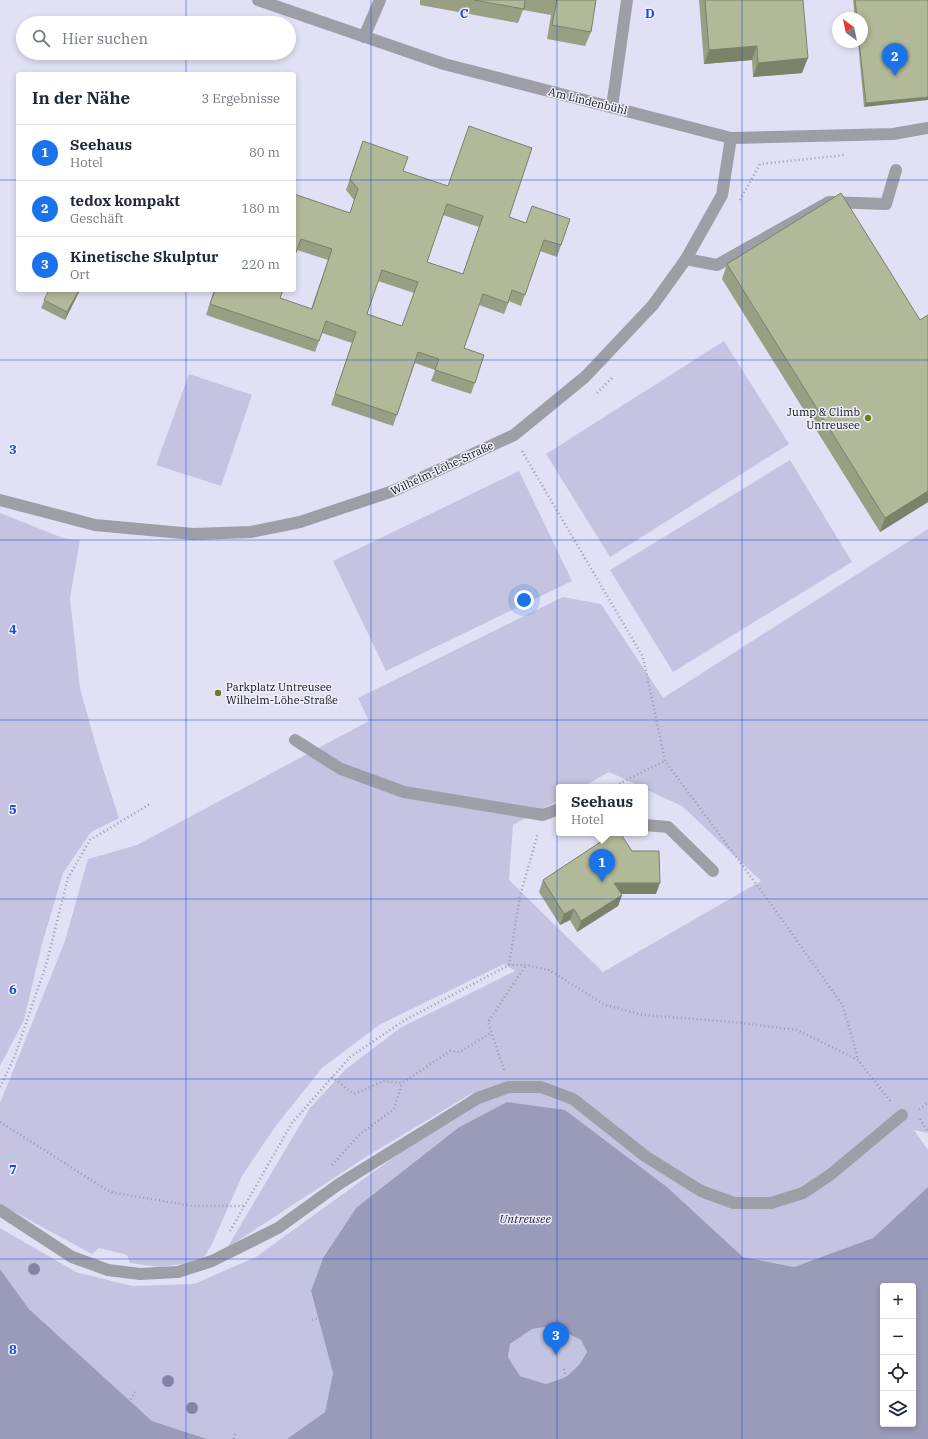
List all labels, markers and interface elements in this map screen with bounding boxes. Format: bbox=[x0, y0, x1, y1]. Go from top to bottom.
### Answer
text: C bbox=[460, 5, 469, 22]
text: D bbox=[645, 5, 655, 22]
north arrow bbox=[832, 12, 868, 48]
search box bbox=[16, 16, 296, 60]
icon: search bbox=[30, 27, 52, 49]
text: Hier suchen bbox=[62, 29, 148, 48]
pin: 2 bbox=[882, 43, 908, 76]
street label: Am Lindenbühl bbox=[547, 84, 629, 118]
text: In der Nähe bbox=[32, 87, 130, 109]
text: 3 Ergebnisse bbox=[201, 90, 280, 107]
text: Seehaus bbox=[70, 135, 132, 154]
text: 1 bbox=[41, 144, 49, 161]
text: 80 m bbox=[249, 144, 280, 161]
text: Hotel bbox=[70, 154, 103, 171]
text: tedox kompakt bbox=[70, 191, 180, 210]
text: 2 bbox=[41, 200, 49, 217]
text: 180 m bbox=[241, 200, 280, 217]
text: Geschäft bbox=[70, 210, 124, 227]
text: Kinetische Skulptur bbox=[70, 247, 219, 266]
text: 3 bbox=[41, 256, 49, 273]
text: 220 m bbox=[241, 256, 280, 273]
text: Ort bbox=[70, 266, 90, 283]
place label: Jump & Climb Untreusee bbox=[787, 405, 860, 432]
marker: Jump & Climb Untreusee bbox=[863, 413, 873, 423]
street label: Wilhelm-Löhe-Straße bbox=[388, 438, 496, 498]
text: 3 bbox=[9, 441, 17, 458]
your location bbox=[514, 590, 534, 610]
text: 4 bbox=[9, 621, 17, 638]
place label: Parkplatz Untreusee Wilhelm-Löhe-Straße bbox=[226, 680, 338, 707]
marker: Parkplatz Untreusee Wilhelm-Löhe-Straße bbox=[213, 688, 223, 698]
popup bbox=[556, 784, 648, 836]
text: Seehaus bbox=[571, 792, 633, 811]
text: 5 bbox=[9, 801, 17, 818]
text: Hotel bbox=[571, 811, 604, 828]
pin: 1 bbox=[589, 849, 615, 882]
text: 6 bbox=[9, 981, 17, 998]
text: 7 bbox=[9, 1161, 17, 1178]
water label: Untreusee bbox=[499, 1211, 551, 1226]
map controls bbox=[880, 1283, 916, 1427]
button: + bbox=[880, 1283, 916, 1319]
button: − bbox=[880, 1319, 916, 1355]
pin: 3 bbox=[543, 1322, 569, 1355]
text: 8 bbox=[9, 1341, 17, 1358]
button: locate bbox=[880, 1355, 916, 1391]
button: layers bbox=[880, 1391, 916, 1427]

